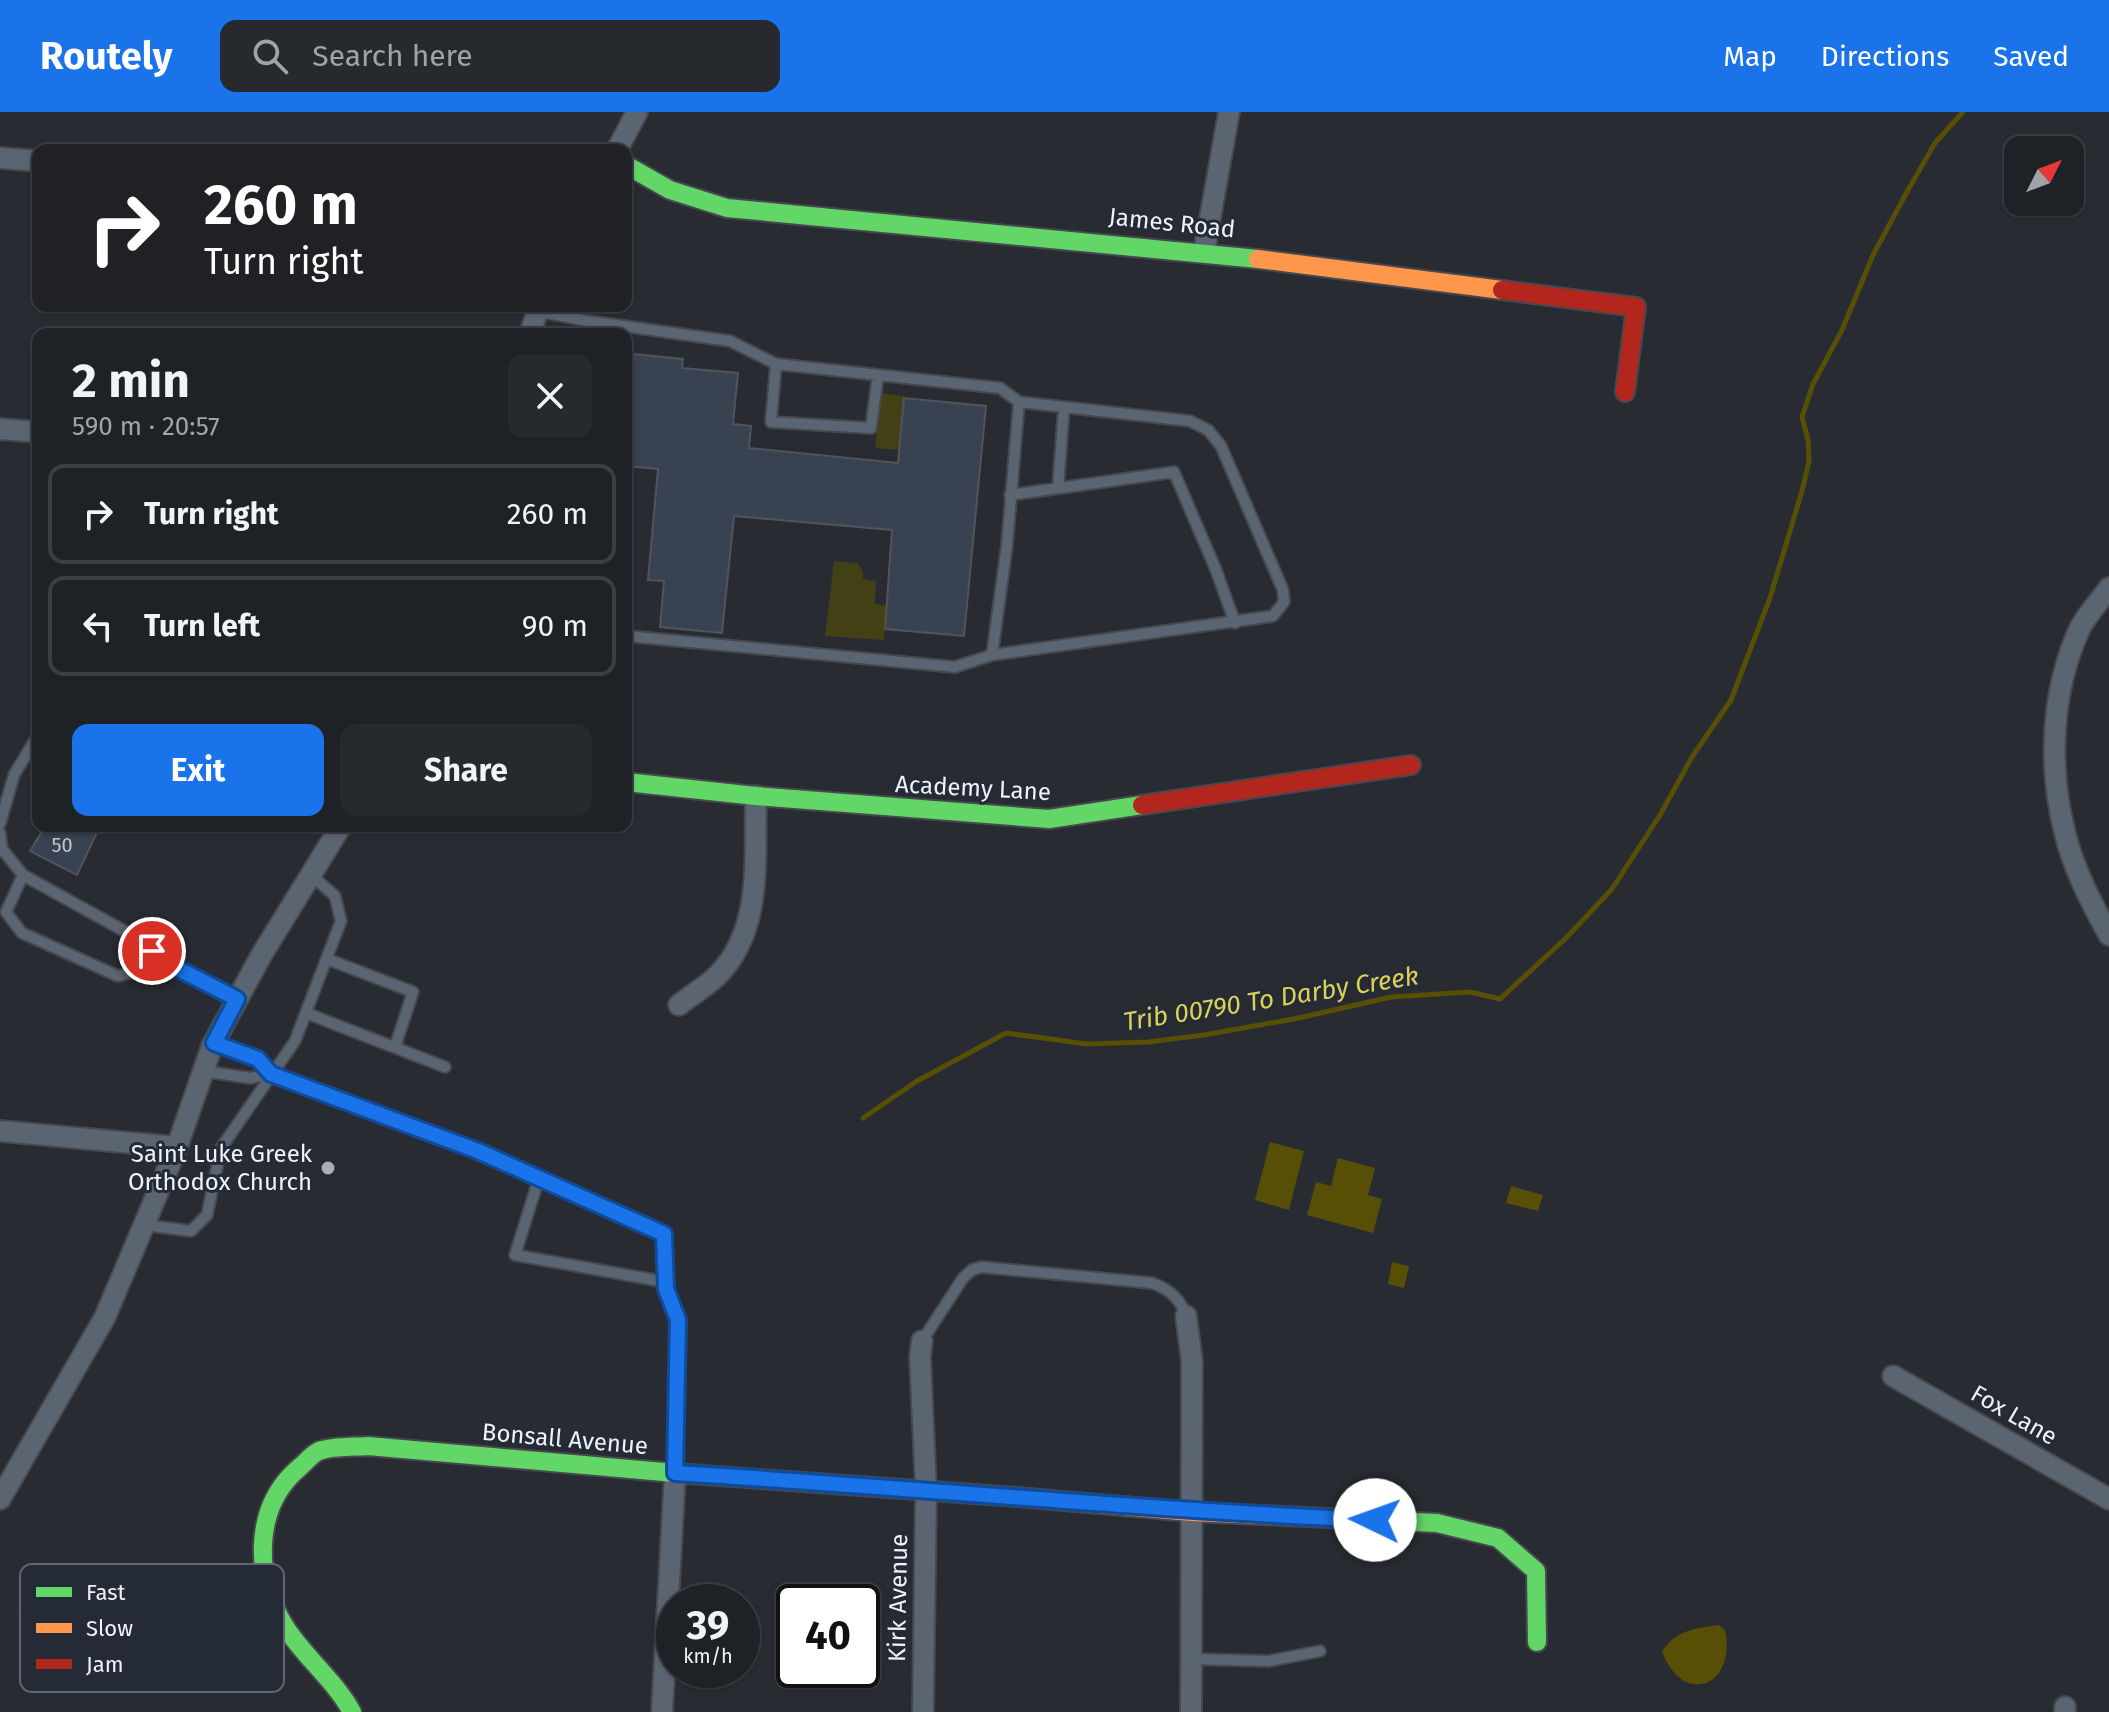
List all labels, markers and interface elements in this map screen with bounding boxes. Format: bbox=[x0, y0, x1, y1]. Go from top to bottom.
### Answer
search box bbox=[220, 20, 780, 92]
text: Routely bbox=[40, 33, 172, 79]
icon: search bbox=[248, 34, 292, 78]
text: Search here bbox=[312, 38, 473, 74]
text: Map bbox=[1723, 40, 1777, 73]
text: Directions bbox=[1821, 40, 1949, 73]
text: Saved bbox=[1993, 40, 2069, 73]
north arrow bbox=[2004, 136, 2084, 216]
map controls bbox=[2004, 136, 2084, 216]
text: 260 m bbox=[204, 172, 358, 239]
icon: right bbox=[72, 176, 176, 280]
street label: James Road bbox=[1107, 202, 1237, 244]
text: Turn right bbox=[204, 240, 364, 284]
text: 2 min bbox=[72, 352, 190, 410]
button: close bbox=[508, 354, 592, 438]
text: 590 m · 20:57 bbox=[72, 411, 220, 442]
icon: right bbox=[76, 492, 120, 536]
text: Turn right bbox=[144, 496, 279, 532]
text: 260 m bbox=[507, 496, 588, 532]
icon: left bbox=[76, 604, 120, 648]
text: Turn left bbox=[144, 608, 260, 644]
text: 90 m bbox=[522, 608, 588, 644]
button: Exit bbox=[72, 724, 324, 816]
button: Share bbox=[340, 724, 592, 816]
street label: Academy Lane bbox=[894, 770, 1052, 806]
house number: 50 bbox=[51, 833, 73, 857]
pin bbox=[118, 917, 186, 985]
icon: arrive bbox=[130, 929, 174, 973]
water label: Trib 00790 To Darby Creek bbox=[1121, 960, 1421, 1038]
place label: Saint Luke Greek Orthodox Church bbox=[128, 1140, 313, 1196]
marker: Saint Luke Greek Orthodox Church bbox=[319, 1159, 337, 1177]
street label: Fox Lane bbox=[1966, 1379, 2062, 1451]
street label: Bonsall Avenue bbox=[481, 1418, 649, 1460]
position arrow bbox=[1333, 1478, 1417, 1562]
street label: Kirk Avenue bbox=[883, 1534, 913, 1662]
legend bbox=[20, 1564, 284, 1692]
text: Fast bbox=[86, 1579, 126, 1606]
speed limit sign: 40 bbox=[776, 1584, 880, 1688]
text: 39 bbox=[687, 1602, 729, 1650]
text: Slow bbox=[86, 1615, 133, 1642]
text: km/h bbox=[683, 1644, 733, 1668]
text: Jam bbox=[86, 1651, 124, 1678]

